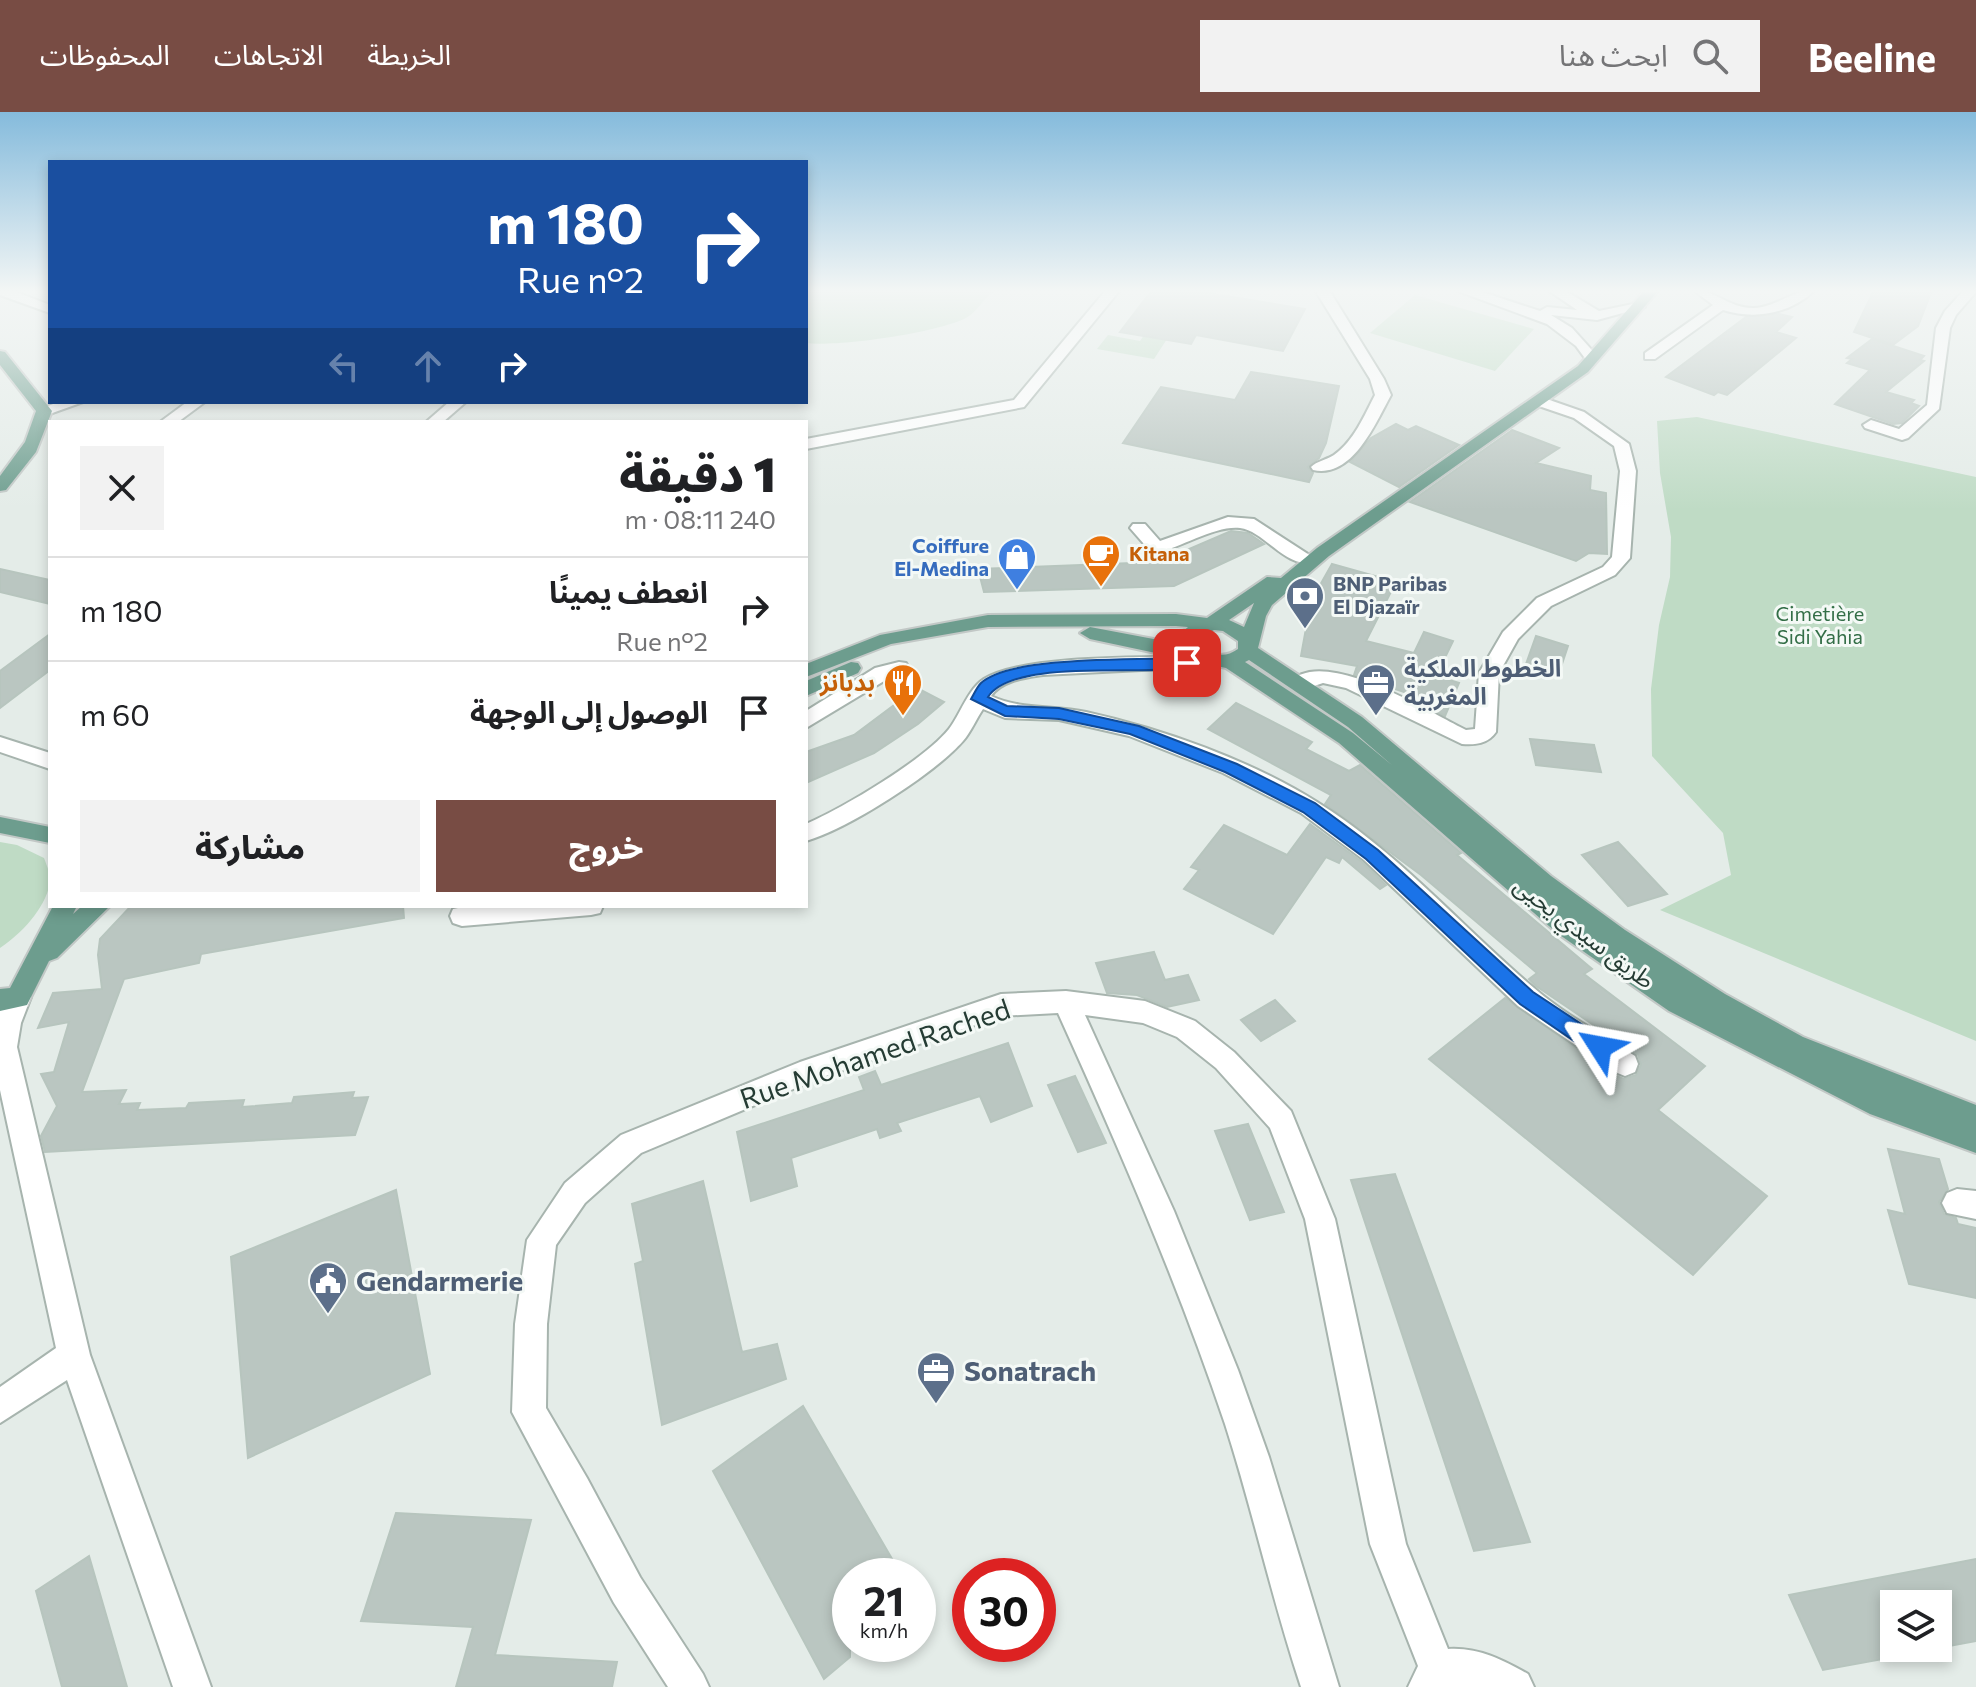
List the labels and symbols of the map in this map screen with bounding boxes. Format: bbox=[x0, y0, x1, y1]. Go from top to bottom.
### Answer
place label: Coiffure El-Medina bbox=[894, 533, 989, 580]
cafe icon: Kitana bbox=[1080, 533, 1122, 588]
shop icon: Coiffure El-Medina bbox=[996, 536, 1038, 591]
place label: Kitana bbox=[1129, 541, 1190, 565]
place label: BNP Paribas El Djazaïr bbox=[1333, 571, 1447, 618]
bank icon: BNP Paribas El Djazaïr bbox=[1284, 575, 1326, 630]
park label: Cimetière Sidi Yahia bbox=[1776, 601, 1864, 648]
pin bbox=[1153, 629, 1221, 697]
place label: الخطوط الملكية المغربية bbox=[1404, 653, 1561, 711]
restaurant icon: بدبانز bbox=[882, 662, 924, 717]
office icon: الخطوط الملكية المغربية bbox=[1355, 662, 1397, 717]
place label: بدبانز bbox=[819, 667, 875, 697]
street label: طريق سيدي يحيى bbox=[1505, 869, 1661, 999]
street label: Rue Mohamed Rached bbox=[735, 991, 1014, 1115]
position arrow bbox=[1558, 1005, 1642, 1089]
public building icon: Gendarmerie bbox=[307, 1260, 349, 1315]
place label: Gendarmerie bbox=[356, 1263, 523, 1297]
office icon: Sonatrach bbox=[915, 1350, 957, 1405]
place label: Sonatrach bbox=[964, 1353, 1096, 1387]
speed limit sign: 30 bbox=[952, 1558, 1056, 1662]

